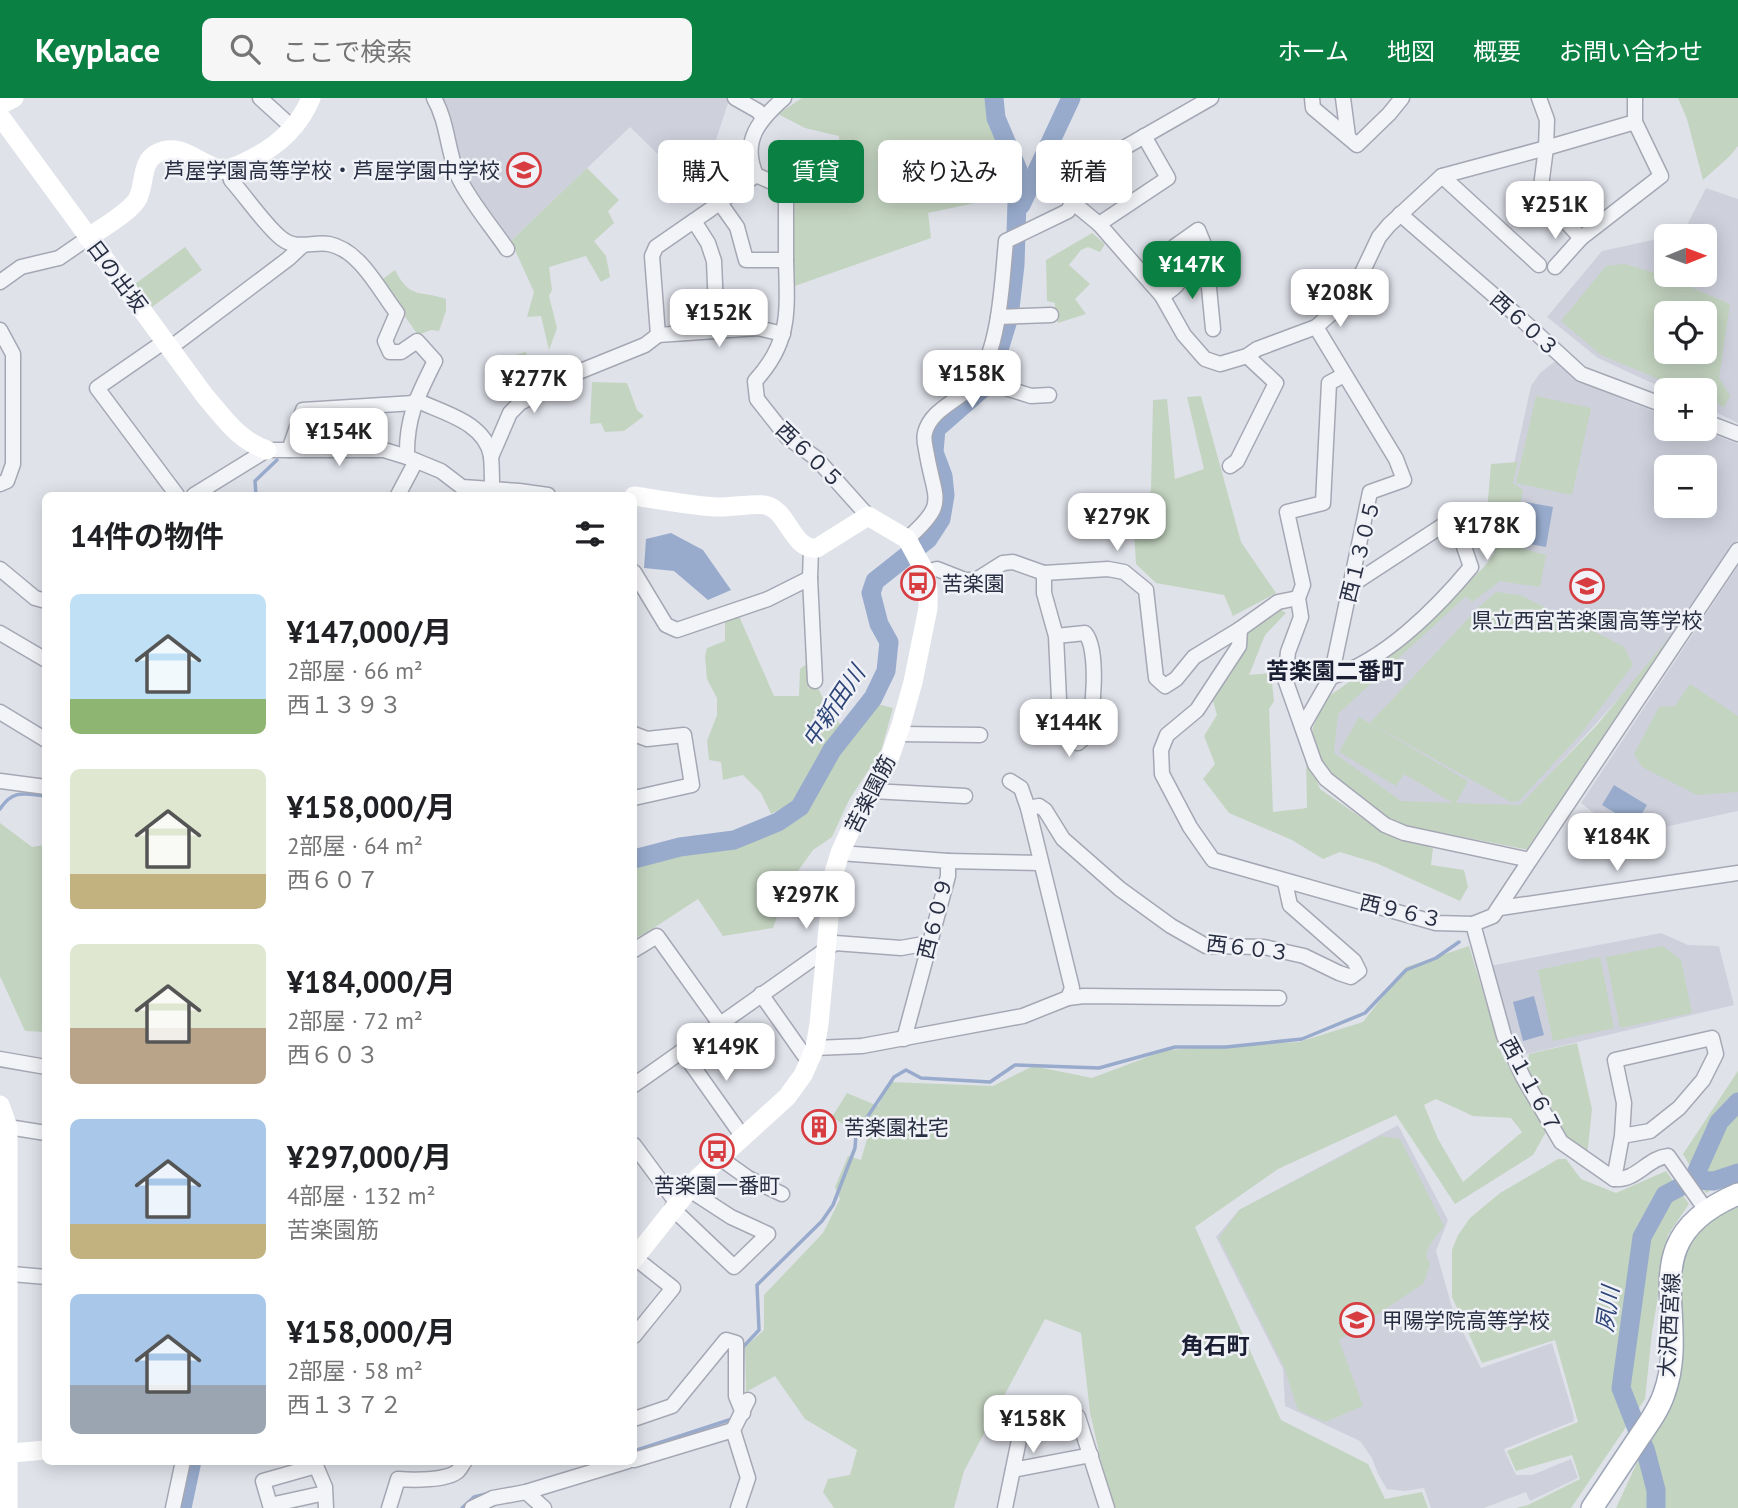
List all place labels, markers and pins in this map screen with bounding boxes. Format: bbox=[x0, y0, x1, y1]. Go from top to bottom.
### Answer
school or university icon: 芦屋学園高等学校・芦屋学園中学校 bbox=[505, 151, 543, 189]
place label: 芦屋学園高等学校・芦屋学園中学校 bbox=[164, 157, 500, 184]
pin: ¥251K bbox=[1506, 181, 1604, 241]
pin: ¥147K bbox=[1143, 242, 1241, 301]
pin: ¥208K bbox=[1291, 270, 1389, 329]
pin: ¥152K bbox=[670, 289, 768, 349]
pin: ¥158K bbox=[923, 350, 1021, 410]
pin: ¥277K bbox=[485, 356, 583, 415]
pin: ¥154K bbox=[290, 408, 388, 468]
pin: ¥279K bbox=[1068, 494, 1166, 553]
pin: ¥178K bbox=[1438, 503, 1536, 562]
bus stop icon: 苦楽園 bbox=[899, 564, 937, 602]
school or university icon: 県立西宮苦楽園高等学校 bbox=[1568, 567, 1606, 605]
place label: 苦楽園 bbox=[942, 570, 1005, 597]
place label: 県立西宮苦楽園高等学校 bbox=[1472, 607, 1703, 634]
pin: ¥144K bbox=[1020, 700, 1118, 759]
pin: ¥184K bbox=[1568, 814, 1666, 873]
pin: ¥297K bbox=[757, 872, 855, 931]
pin: ¥149K bbox=[677, 1024, 775, 1083]
building icon: 苦楽園社宅 bbox=[800, 1108, 838, 1146]
place label: 苦楽園社宅 bbox=[844, 1114, 949, 1141]
bus stop icon: 苦楽園一番町 bbox=[698, 1132, 736, 1170]
place label: 苦楽園一番町 bbox=[654, 1172, 780, 1199]
school or university icon: 甲陽学院高等学校 bbox=[1338, 1301, 1376, 1339]
place label: 甲陽学院高等学校 bbox=[1382, 1307, 1550, 1334]
pin: ¥158K bbox=[984, 1396, 1082, 1455]

